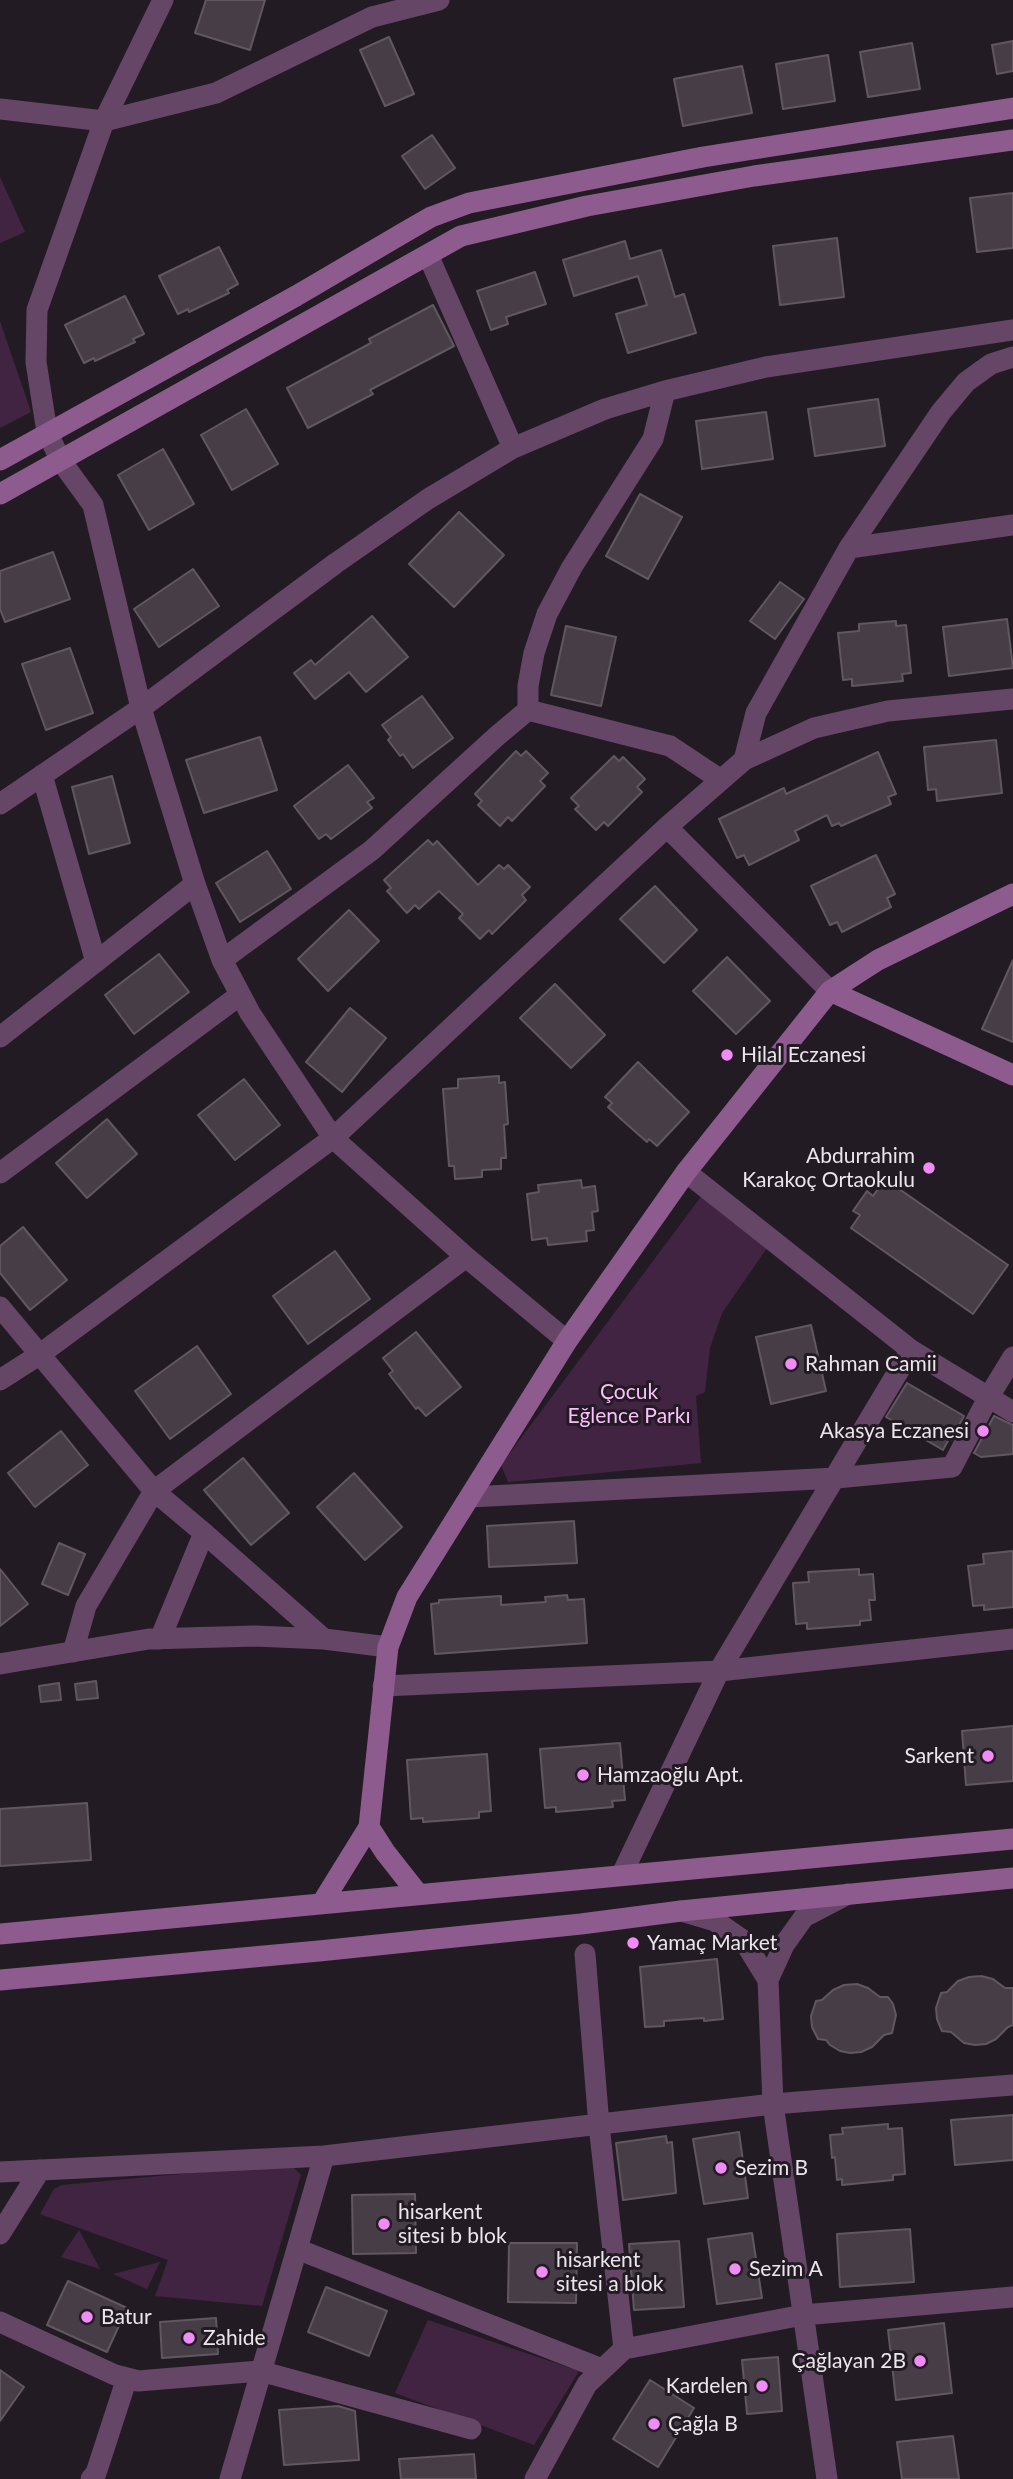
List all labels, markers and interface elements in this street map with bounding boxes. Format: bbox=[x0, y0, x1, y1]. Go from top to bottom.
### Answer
place label: Hilal Eczanesi bbox=[741, 1042, 866, 1068]
marker: Hilal Eczanesi bbox=[719, 1047, 735, 1063]
place label: Abdurrahim Karakoç Ortaokulu bbox=[742, 1143, 915, 1193]
marker: Abdurrahim Karakoç Ortaokulu bbox=[921, 1160, 937, 1176]
place label: Rahman Camii bbox=[805, 1351, 937, 1377]
marker: Rahman Camii bbox=[783, 1356, 799, 1372]
park label: Çocuk Eğlence Parkı bbox=[568, 1379, 690, 1429]
place label: Akasya Eczanesi bbox=[820, 1418, 969, 1444]
marker: Akasya Eczanesi bbox=[975, 1423, 991, 1439]
place label: Sarkent bbox=[904, 1743, 974, 1769]
marker: Sarkent bbox=[980, 1748, 996, 1764]
place label: Hamzaoğlu Apt. bbox=[597, 1762, 743, 1788]
marker: Hamzaoğlu Apt. bbox=[575, 1767, 591, 1783]
place label: Yamaç Market bbox=[647, 1930, 777, 1956]
marker: Yamaç Market bbox=[625, 1935, 641, 1951]
place label: Sezim B bbox=[735, 2155, 808, 2181]
marker: Sezim B bbox=[713, 2160, 729, 2176]
place label: hisarkent sitesi b blok bbox=[398, 2199, 507, 2249]
marker: hisarkent sitesi b blok bbox=[376, 2216, 392, 2232]
place label: hisarkent sitesi a blok bbox=[556, 2247, 663, 2297]
place label: Sezim A bbox=[749, 2256, 823, 2282]
marker: Sezim A bbox=[727, 2261, 743, 2277]
marker: hisarkent sitesi a blok bbox=[534, 2264, 550, 2280]
place label: Batur bbox=[101, 2304, 152, 2330]
marker: Batur bbox=[79, 2309, 95, 2325]
place label: Zahide bbox=[203, 2325, 266, 2351]
marker: Zahide bbox=[181, 2330, 197, 2346]
place label: Çağlayan 2B bbox=[792, 2348, 906, 2374]
marker: Çağlayan 2B bbox=[912, 2353, 928, 2369]
place label: Kardelen bbox=[666, 2373, 748, 2399]
marker: Kardelen bbox=[754, 2378, 770, 2394]
place label: Çağla B bbox=[668, 2411, 738, 2437]
marker: Çağla B bbox=[646, 2416, 662, 2432]

